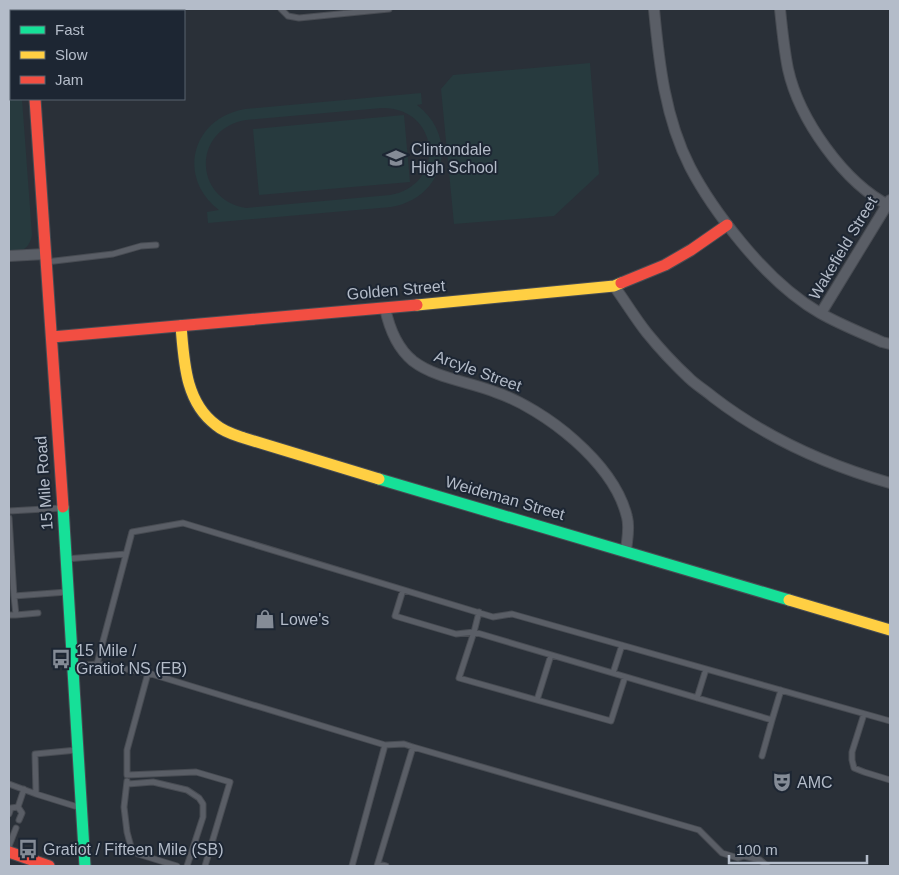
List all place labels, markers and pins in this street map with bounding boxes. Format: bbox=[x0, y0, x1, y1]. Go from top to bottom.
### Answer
place label: Clintondale High School bbox=[411, 141, 497, 176]
school or university icon: Clintondale High School bbox=[385, 147, 407, 169]
shop icon: Lowe's bbox=[254, 608, 276, 630]
place label: Lowe's bbox=[280, 611, 329, 628]
place label: 15 Mile / Gratiot NS (EB) bbox=[76, 642, 187, 677]
bus stop icon: 15 Mile / Gratiot NS (EB) bbox=[50, 648, 72, 670]
theatre icon: AMC bbox=[771, 771, 793, 793]
place label: AMC bbox=[797, 774, 833, 791]
bus stop icon: Gratiot / Fifteen Mile (SB) bbox=[17, 838, 39, 860]
place label: Gratiot / Fifteen Mile (SB) bbox=[43, 841, 224, 858]

